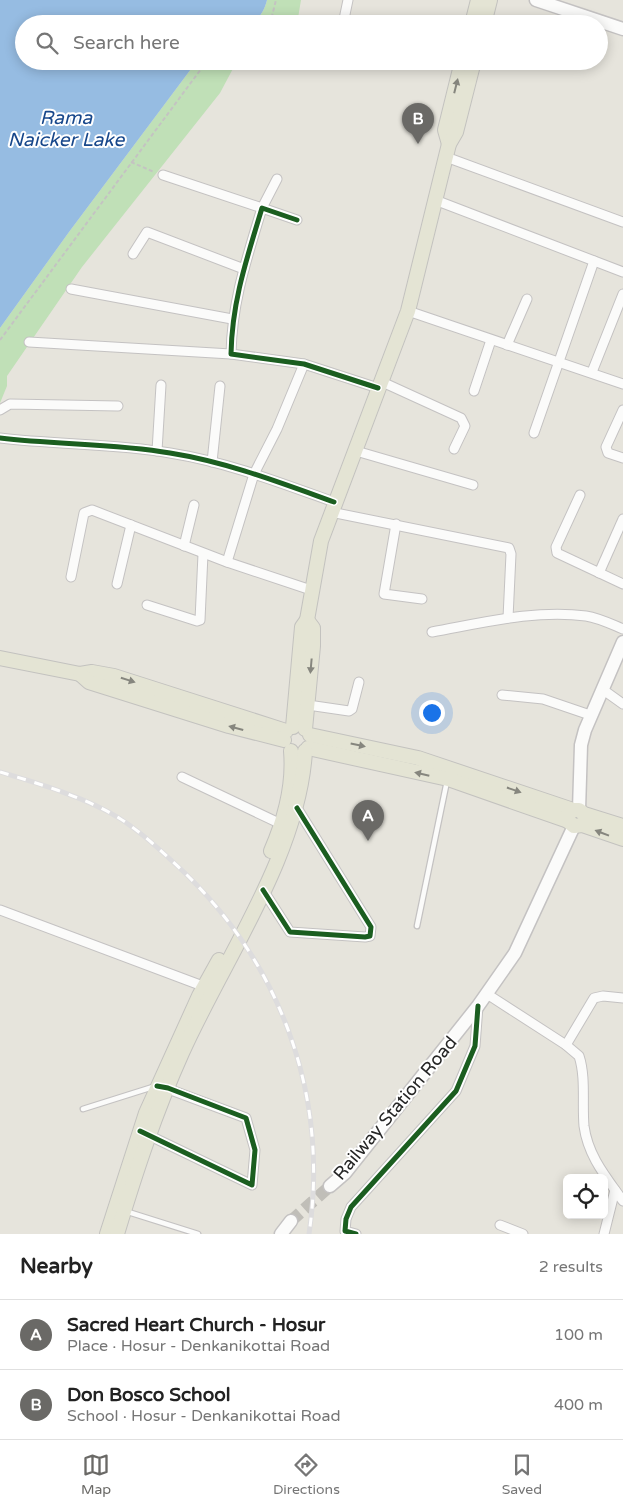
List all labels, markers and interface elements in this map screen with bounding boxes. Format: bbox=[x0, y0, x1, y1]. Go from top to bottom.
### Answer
search box bbox=[15, 15, 608, 70]
icon: search bbox=[33, 29, 61, 57]
text: Search here bbox=[73, 32, 180, 54]
one-way arrow bbox=[452, 78, 460, 93]
pin: B bbox=[402, 103, 434, 144]
water label: Rama Naicker Lake bbox=[8, 107, 125, 151]
one-way arrow bbox=[307, 659, 315, 675]
one-way arrow bbox=[120, 677, 135, 685]
your location bbox=[419, 700, 445, 726]
one-way arrow bbox=[229, 724, 244, 732]
one-way arrow bbox=[350, 742, 366, 750]
one-way arrow bbox=[414, 769, 430, 777]
one-way arrow bbox=[506, 787, 521, 795]
pin: A bbox=[352, 800, 384, 841]
one-way arrow bbox=[595, 828, 610, 836]
street label: Railway Station Road bbox=[328, 1032, 462, 1184]
map controls bbox=[563, 1174, 608, 1219]
button: locate bbox=[563, 1174, 608, 1219]
text: Nearby bbox=[20, 1254, 93, 1279]
text: 2 results bbox=[539, 1257, 603, 1277]
text: Sacred Heart Church - Hosur bbox=[67, 1314, 325, 1336]
text: A bbox=[30, 1325, 42, 1345]
text: 100 m bbox=[554, 1325, 603, 1345]
text: Place · Hosur - Denkanikottai Road bbox=[67, 1336, 330, 1356]
text: Don Bosco School bbox=[67, 1384, 231, 1406]
text: B bbox=[30, 1395, 42, 1415]
text: 400 m bbox=[554, 1395, 603, 1415]
text: School · Hosur - Denkanikottai Road bbox=[67, 1406, 341, 1426]
tab: Map bbox=[81, 1451, 111, 1498]
tab: Directions bbox=[273, 1451, 340, 1498]
tab: Saved bbox=[502, 1451, 542, 1498]

